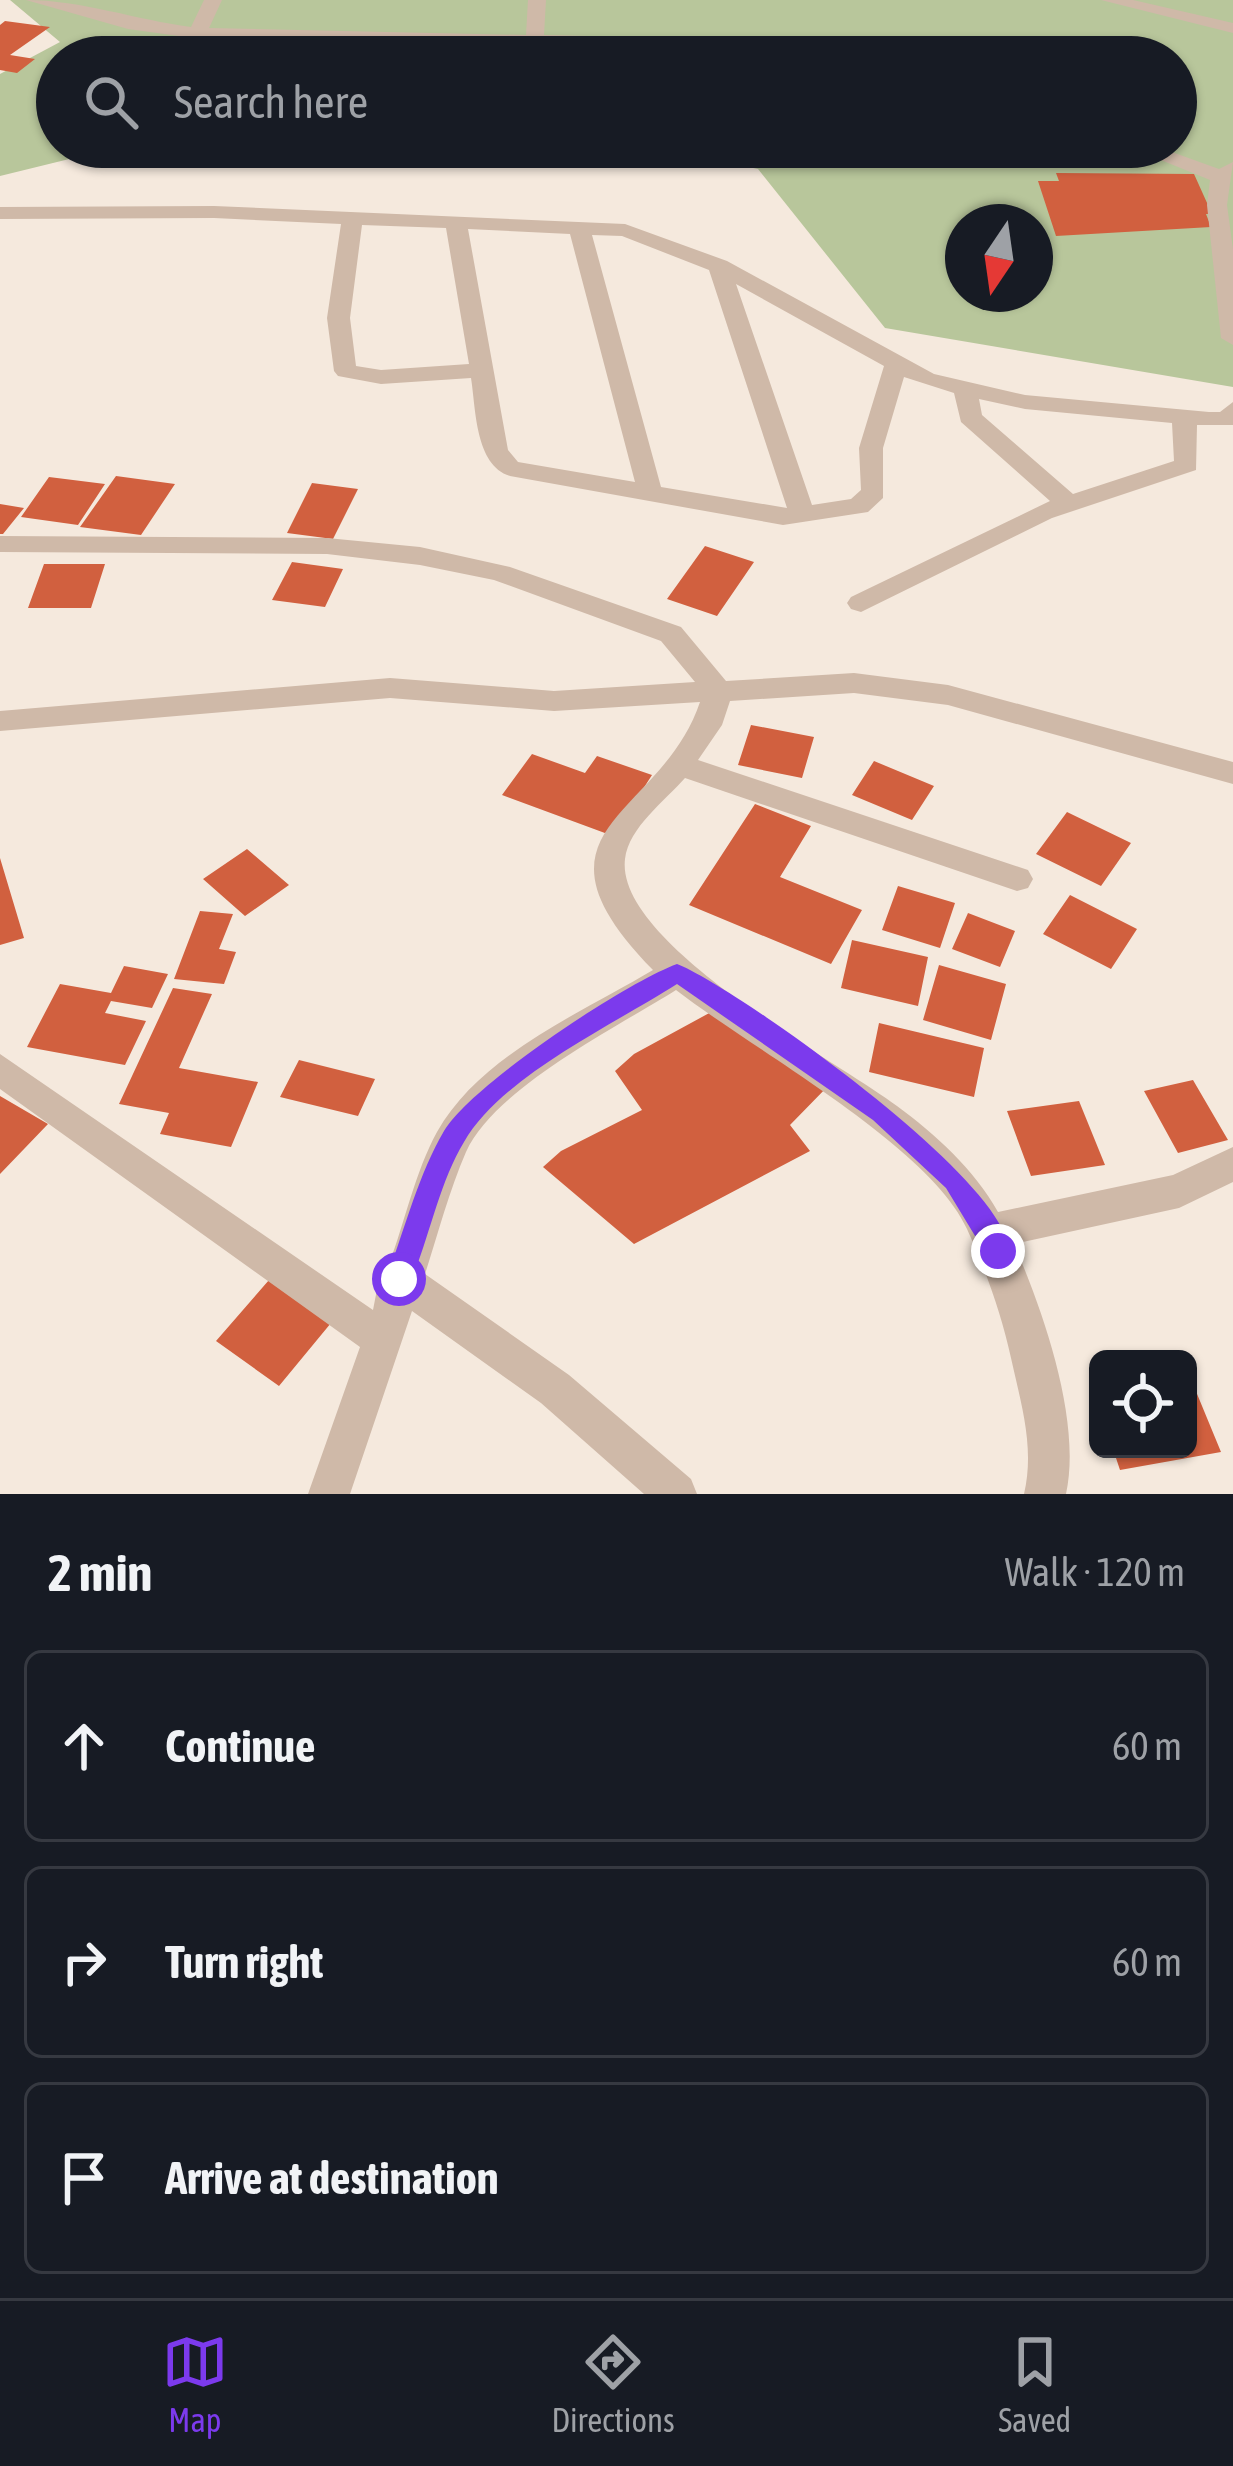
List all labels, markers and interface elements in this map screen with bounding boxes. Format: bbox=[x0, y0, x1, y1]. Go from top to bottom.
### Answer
search box bbox=[36, 36, 1197, 168]
icon: search bbox=[78, 69, 144, 135]
text: Search here bbox=[174, 76, 368, 128]
north arrow bbox=[945, 204, 1053, 312]
route end bbox=[971, 1224, 1025, 1278]
route start bbox=[372, 1252, 426, 1306]
map controls bbox=[1089, 1350, 1197, 1458]
button: locate bbox=[1089, 1350, 1197, 1458]
text: 2 min bbox=[48, 1543, 152, 1602]
text: Walk · 120 m bbox=[1005, 1550, 1185, 1594]
icon: ahead bbox=[51, 1713, 117, 1779]
text: Continue bbox=[165, 1720, 316, 1772]
text: 60 m bbox=[1112, 1724, 1182, 1768]
icon: right bbox=[51, 1929, 117, 1995]
text: Turn right bbox=[165, 1936, 323, 1988]
text: 60 m bbox=[1112, 1940, 1182, 1984]
icon: arrive bbox=[51, 2145, 117, 2211]
text: Arrive at destination bbox=[165, 2152, 499, 2204]
tab: Map bbox=[162, 2329, 228, 2439]
tab: Directions bbox=[551, 2329, 675, 2439]
tab: Saved bbox=[998, 2329, 1071, 2439]

